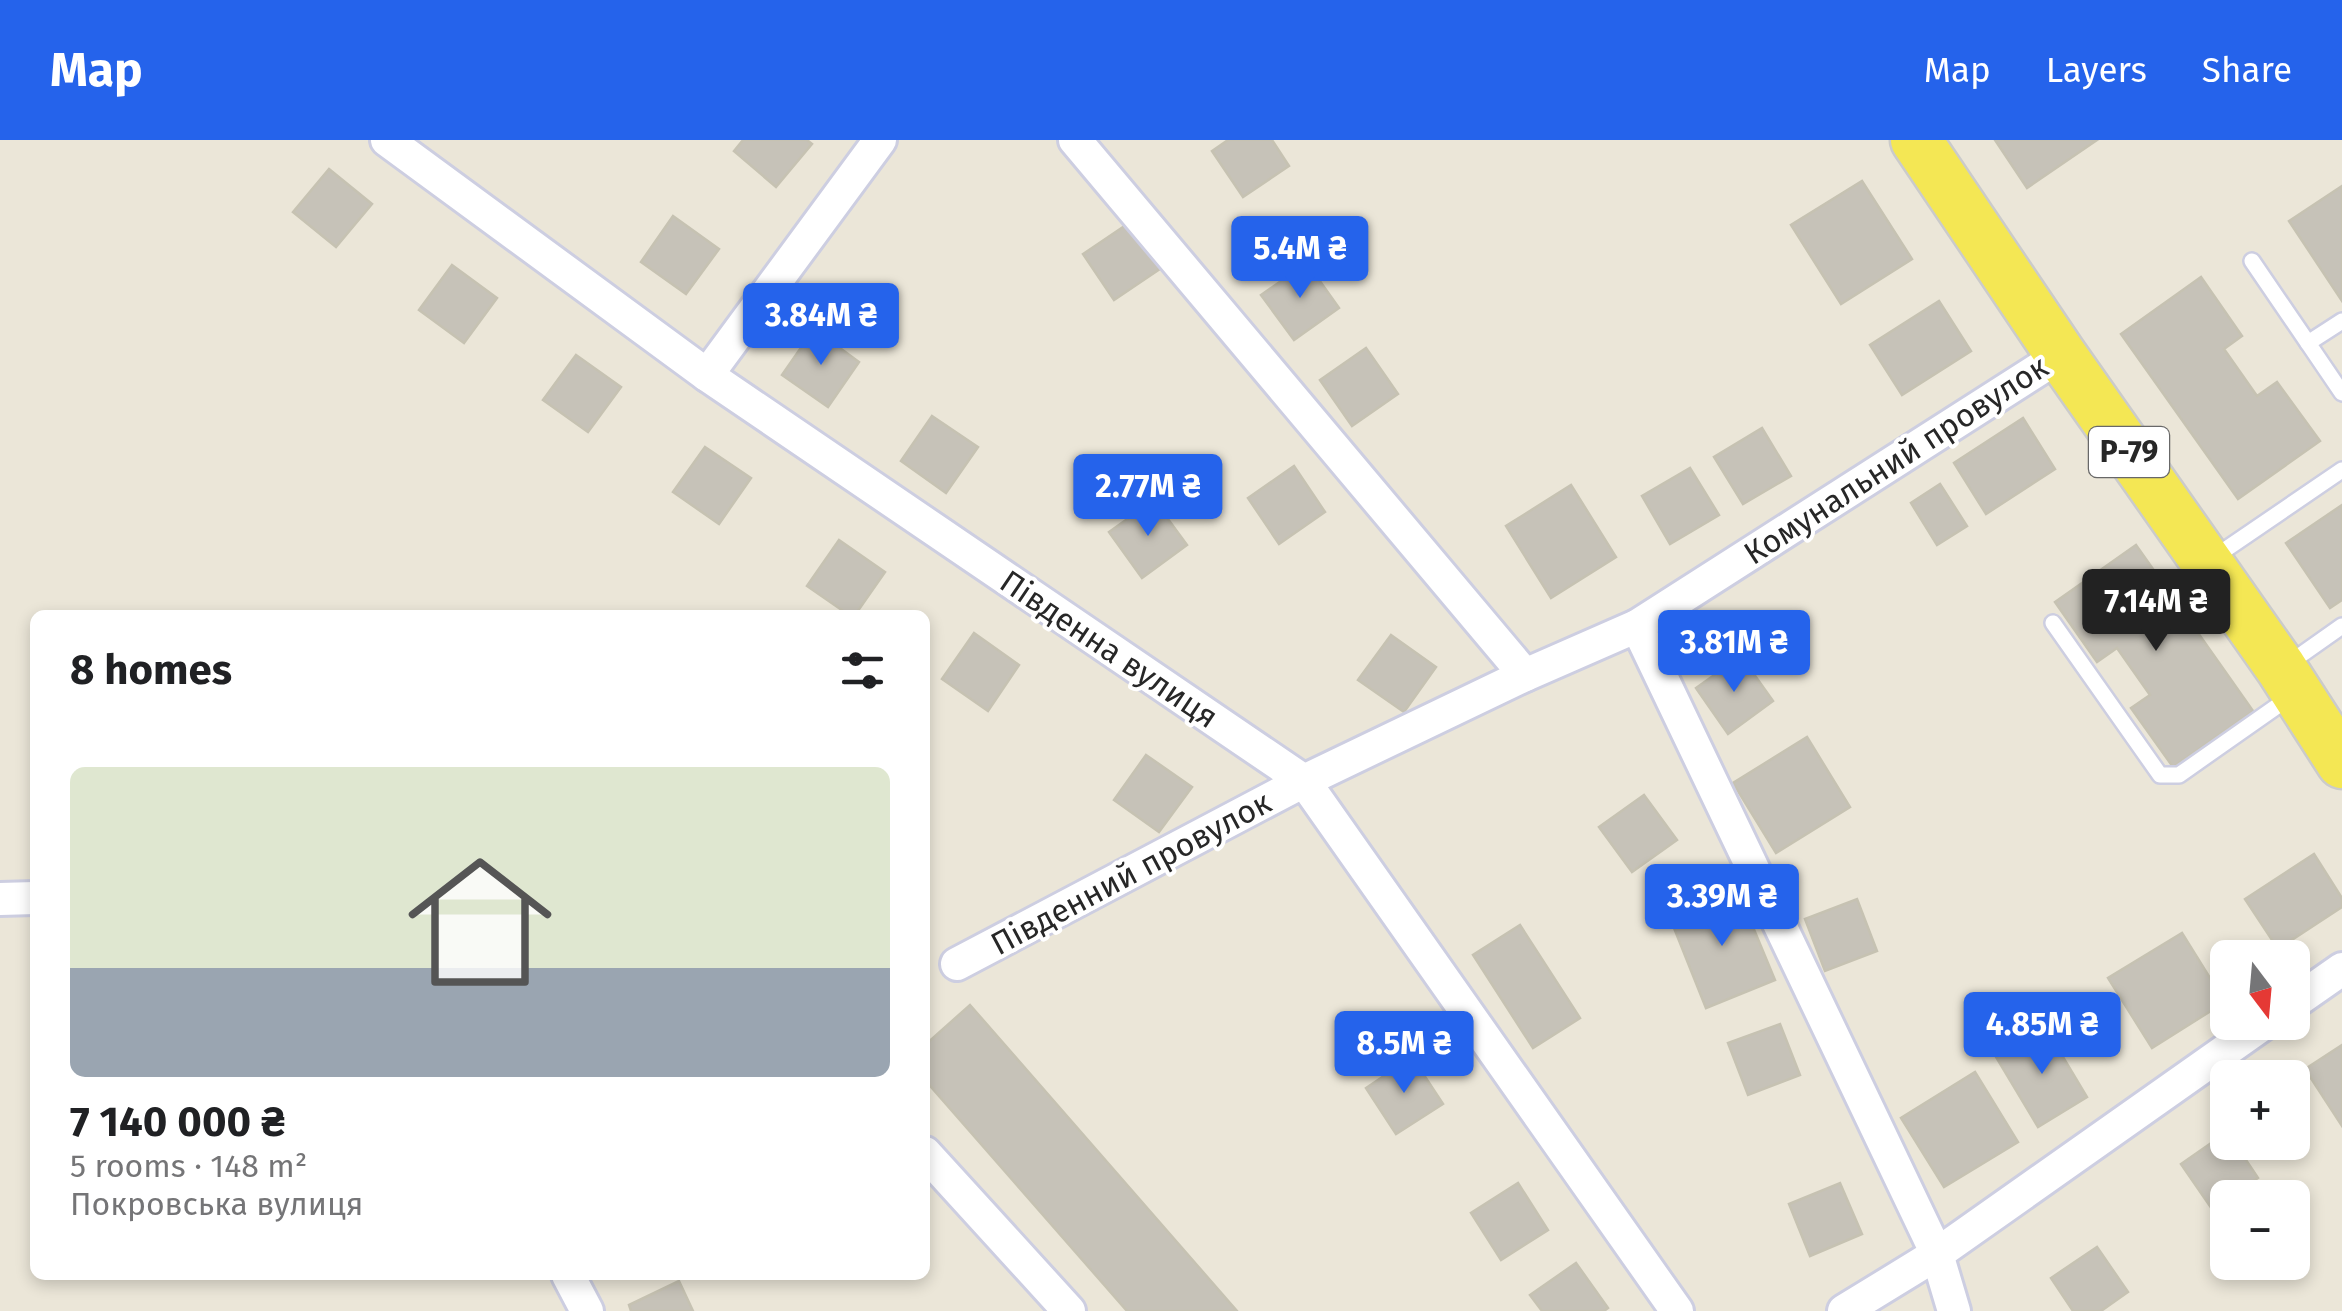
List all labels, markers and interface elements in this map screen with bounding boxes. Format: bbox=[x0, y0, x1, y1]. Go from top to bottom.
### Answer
text: Map bbox=[50, 41, 143, 99]
text: Map bbox=[1924, 49, 1991, 91]
text: Layers bbox=[2046, 49, 2147, 91]
text: Share bbox=[2202, 49, 2292, 91]
pin: 5.4M ₴ bbox=[1219, 216, 1381, 301]
text: 5.4M ₴ bbox=[1253, 229, 1347, 267]
pin: 3.84M ₴ bbox=[729, 283, 913, 368]
text: 3.84M ₴ bbox=[765, 296, 877, 334]
street label: Комунальний провулок bbox=[1737, 347, 2055, 573]
road number: Р-79 bbox=[2089, 427, 2169, 477]
pin: 2.77M ₴ bbox=[1056, 454, 1240, 539]
text: 2.77M ₴ bbox=[1095, 467, 1201, 505]
street label: Південна вулиця bbox=[993, 562, 1225, 736]
pin: 7.14M ₴ bbox=[2064, 569, 2248, 654]
text: 7.14M ₴ bbox=[2104, 582, 2208, 620]
pin: 3.81M ₴ bbox=[1642, 610, 1826, 695]
text: 3.81M ₴ bbox=[1680, 623, 1788, 661]
icon: filters bbox=[835, 643, 890, 698]
text: 8 homes bbox=[70, 645, 232, 695]
street label: Південний провулок bbox=[984, 783, 1278, 963]
icon: home bbox=[390, 832, 570, 1012]
pin: 3.39M ₴ bbox=[1630, 864, 1814, 949]
text: 3.39M ₴ bbox=[1667, 877, 1777, 915]
north arrow bbox=[2210, 940, 2310, 1040]
map controls bbox=[2210, 940, 2310, 1280]
pin: 4.85M ₴ bbox=[1950, 992, 2134, 1077]
text: 4.85M ₴ bbox=[1986, 1005, 2098, 1043]
pin: 8.5M ₴ bbox=[1323, 1011, 1485, 1096]
text: 8.5M ₴ bbox=[1357, 1024, 1451, 1062]
button: + bbox=[2210, 1060, 2310, 1160]
text: 7 140 000 ₴ bbox=[70, 1097, 285, 1147]
text: 5 rooms · 148 m² bbox=[70, 1147, 307, 1185]
button: − bbox=[2210, 1180, 2310, 1280]
text: Покровська вулиця bbox=[70, 1185, 363, 1223]

